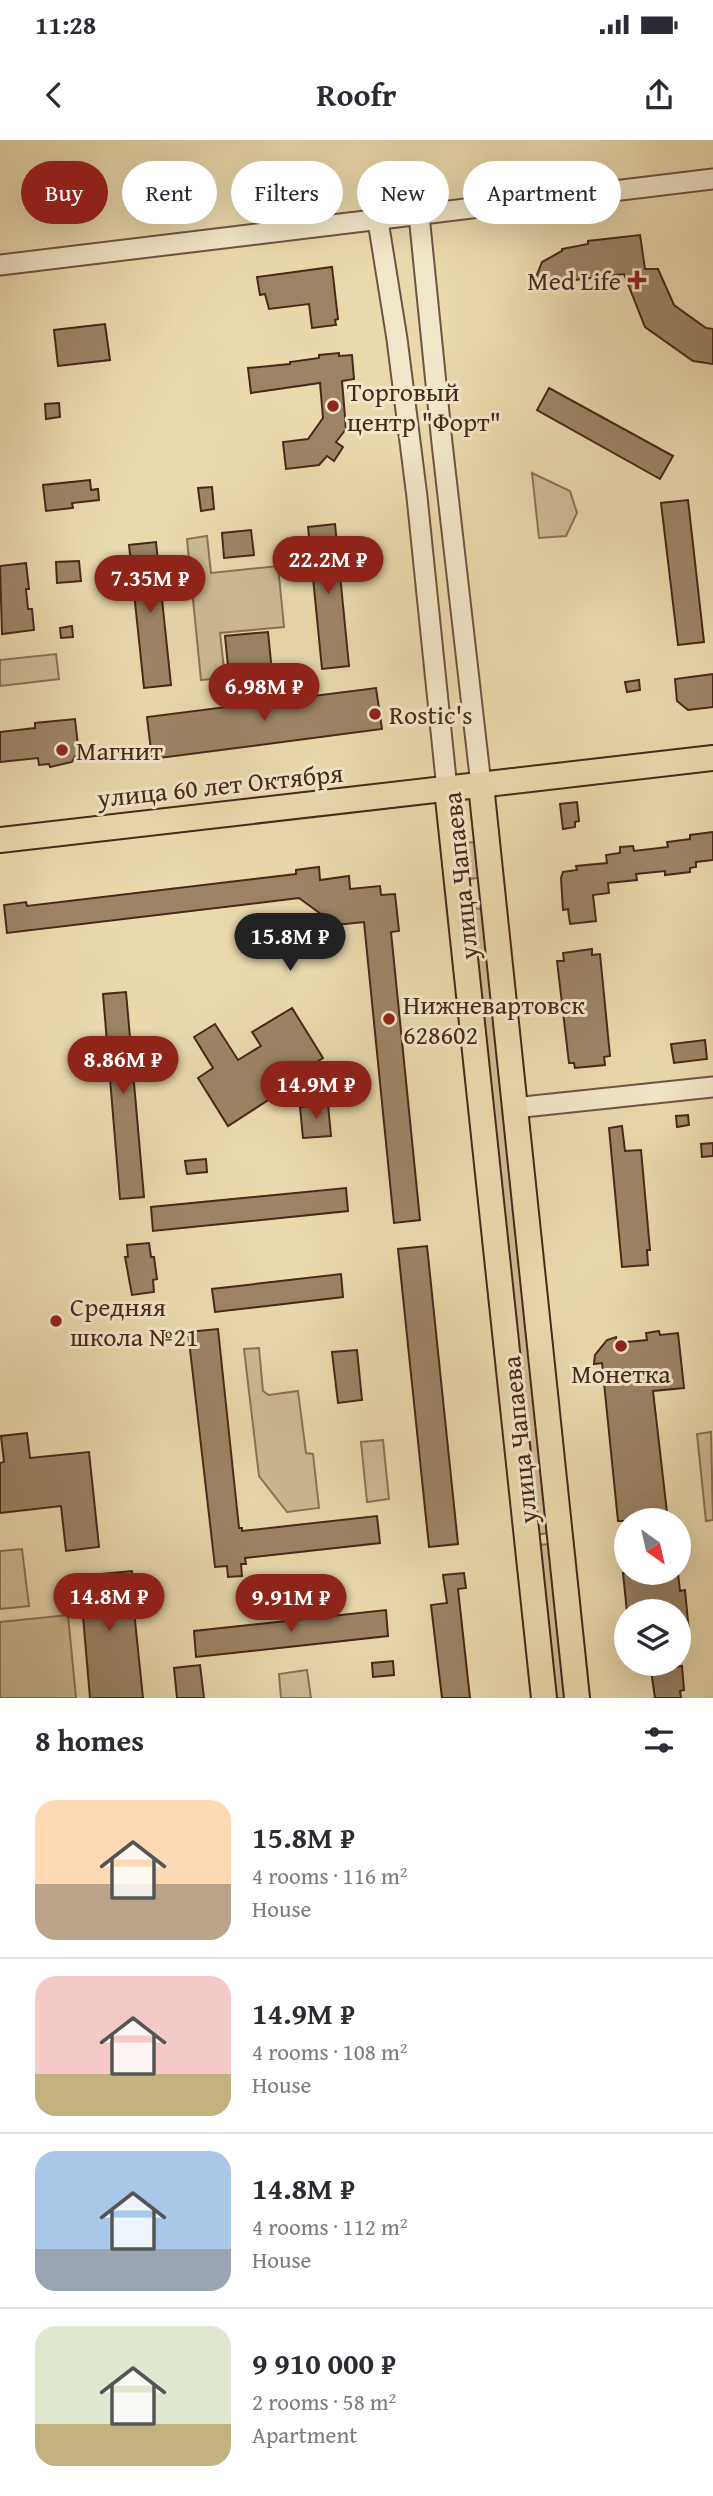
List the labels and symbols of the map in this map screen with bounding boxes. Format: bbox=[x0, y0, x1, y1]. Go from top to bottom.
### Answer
place label: Med Life bbox=[527, 261, 621, 300]
marker: Med Life bbox=[627, 270, 647, 290]
place label: Торговый центр "Форт" bbox=[347, 372, 501, 441]
marker: Торговый центр "Форт" bbox=[325, 398, 341, 414]
pin: 22.2M ₽ bbox=[263, 536, 393, 596]
pin: 7.35M ₽ bbox=[85, 556, 215, 615]
pin: 6.98M ₽ bbox=[199, 664, 329, 723]
place label: Rostic's bbox=[389, 695, 473, 734]
marker: Rostic's bbox=[367, 706, 383, 722]
place label: Магнит bbox=[76, 731, 163, 770]
marker: Магнит bbox=[54, 742, 70, 758]
street label: улица 60 лет Октября bbox=[94, 753, 345, 817]
street label: улица Чапаева bbox=[432, 790, 488, 963]
pin: 15.8M ₽ bbox=[225, 914, 355, 973]
place label: Нижневартовск 628602 bbox=[403, 985, 585, 1054]
marker: Нижневартовск 628602 bbox=[381, 1011, 397, 1027]
pin: 8.86M ₽ bbox=[58, 1037, 188, 1096]
pin: 14.9M ₽ bbox=[251, 1062, 381, 1121]
place label: Средняя школа №21 bbox=[70, 1287, 199, 1356]
marker: Средняя школа №21 bbox=[48, 1313, 64, 1329]
marker: Монетка bbox=[613, 1338, 629, 1354]
street label: улица Чапаева bbox=[491, 1354, 547, 1527]
place label: Монетка bbox=[571, 1354, 671, 1393]
north arrow bbox=[614, 1508, 691, 1586]
pin: 14.8M ₽ bbox=[44, 1574, 174, 1633]
pin: 9.91M ₽ bbox=[226, 1574, 356, 1634]

